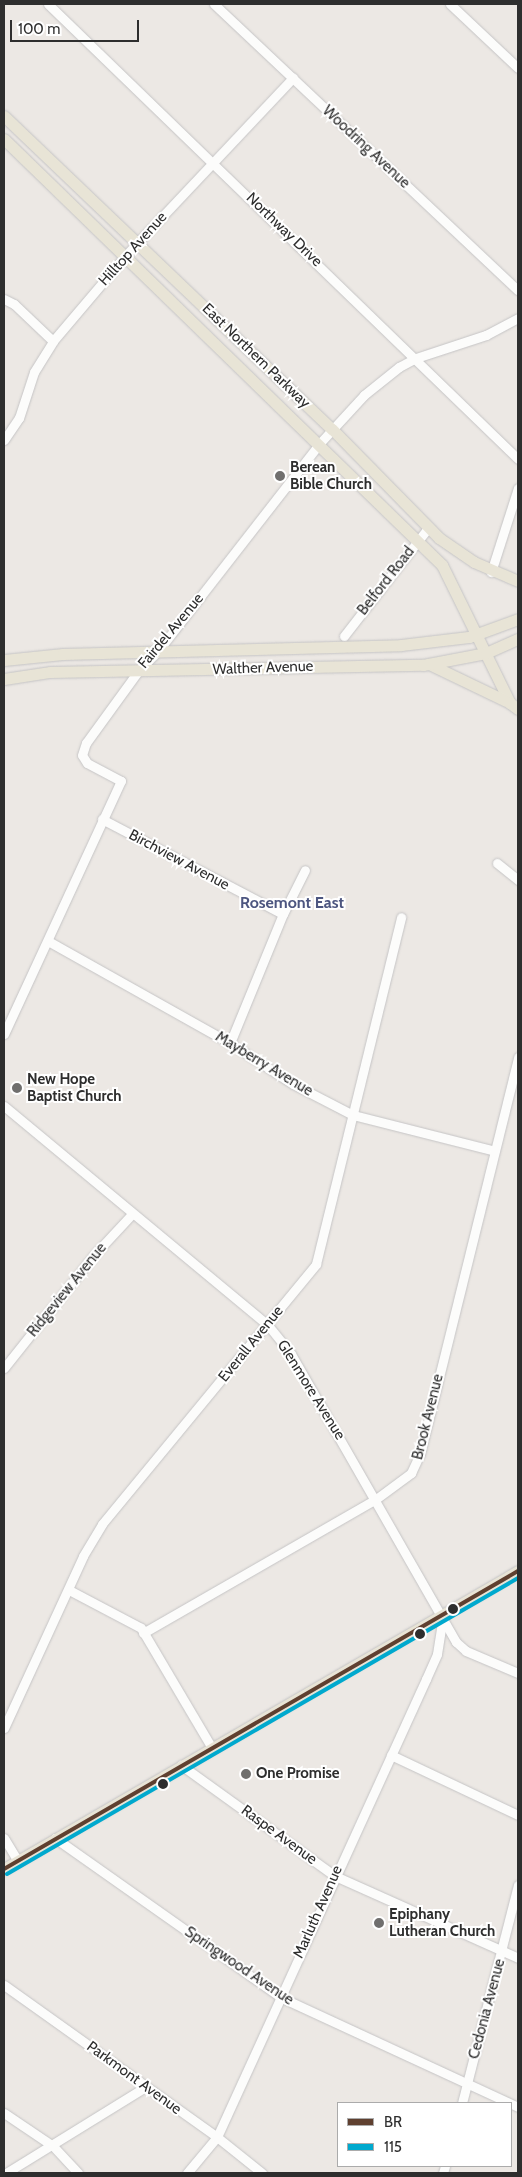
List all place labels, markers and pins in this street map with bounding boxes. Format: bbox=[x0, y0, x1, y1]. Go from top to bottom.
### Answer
place label: Berean Bible Church bbox=[290, 458, 372, 493]
marker: Berean Bible Church bbox=[274, 470, 286, 482]
place label: New Hope Baptist Church bbox=[27, 1070, 122, 1105]
marker: New Hope Baptist Church bbox=[11, 1082, 23, 1094]
unlabelled marker bbox=[448, 1604, 458, 1614]
unlabelled marker bbox=[415, 1629, 425, 1639]
place label: One Promise bbox=[256, 1765, 340, 1783]
marker: One Promise bbox=[240, 1768, 252, 1780]
unlabelled marker bbox=[158, 1779, 168, 1789]
place label: Epiphany Lutheran Church bbox=[389, 1905, 495, 1940]
marker: Epiphany Lutheran Church bbox=[373, 1917, 385, 1929]

